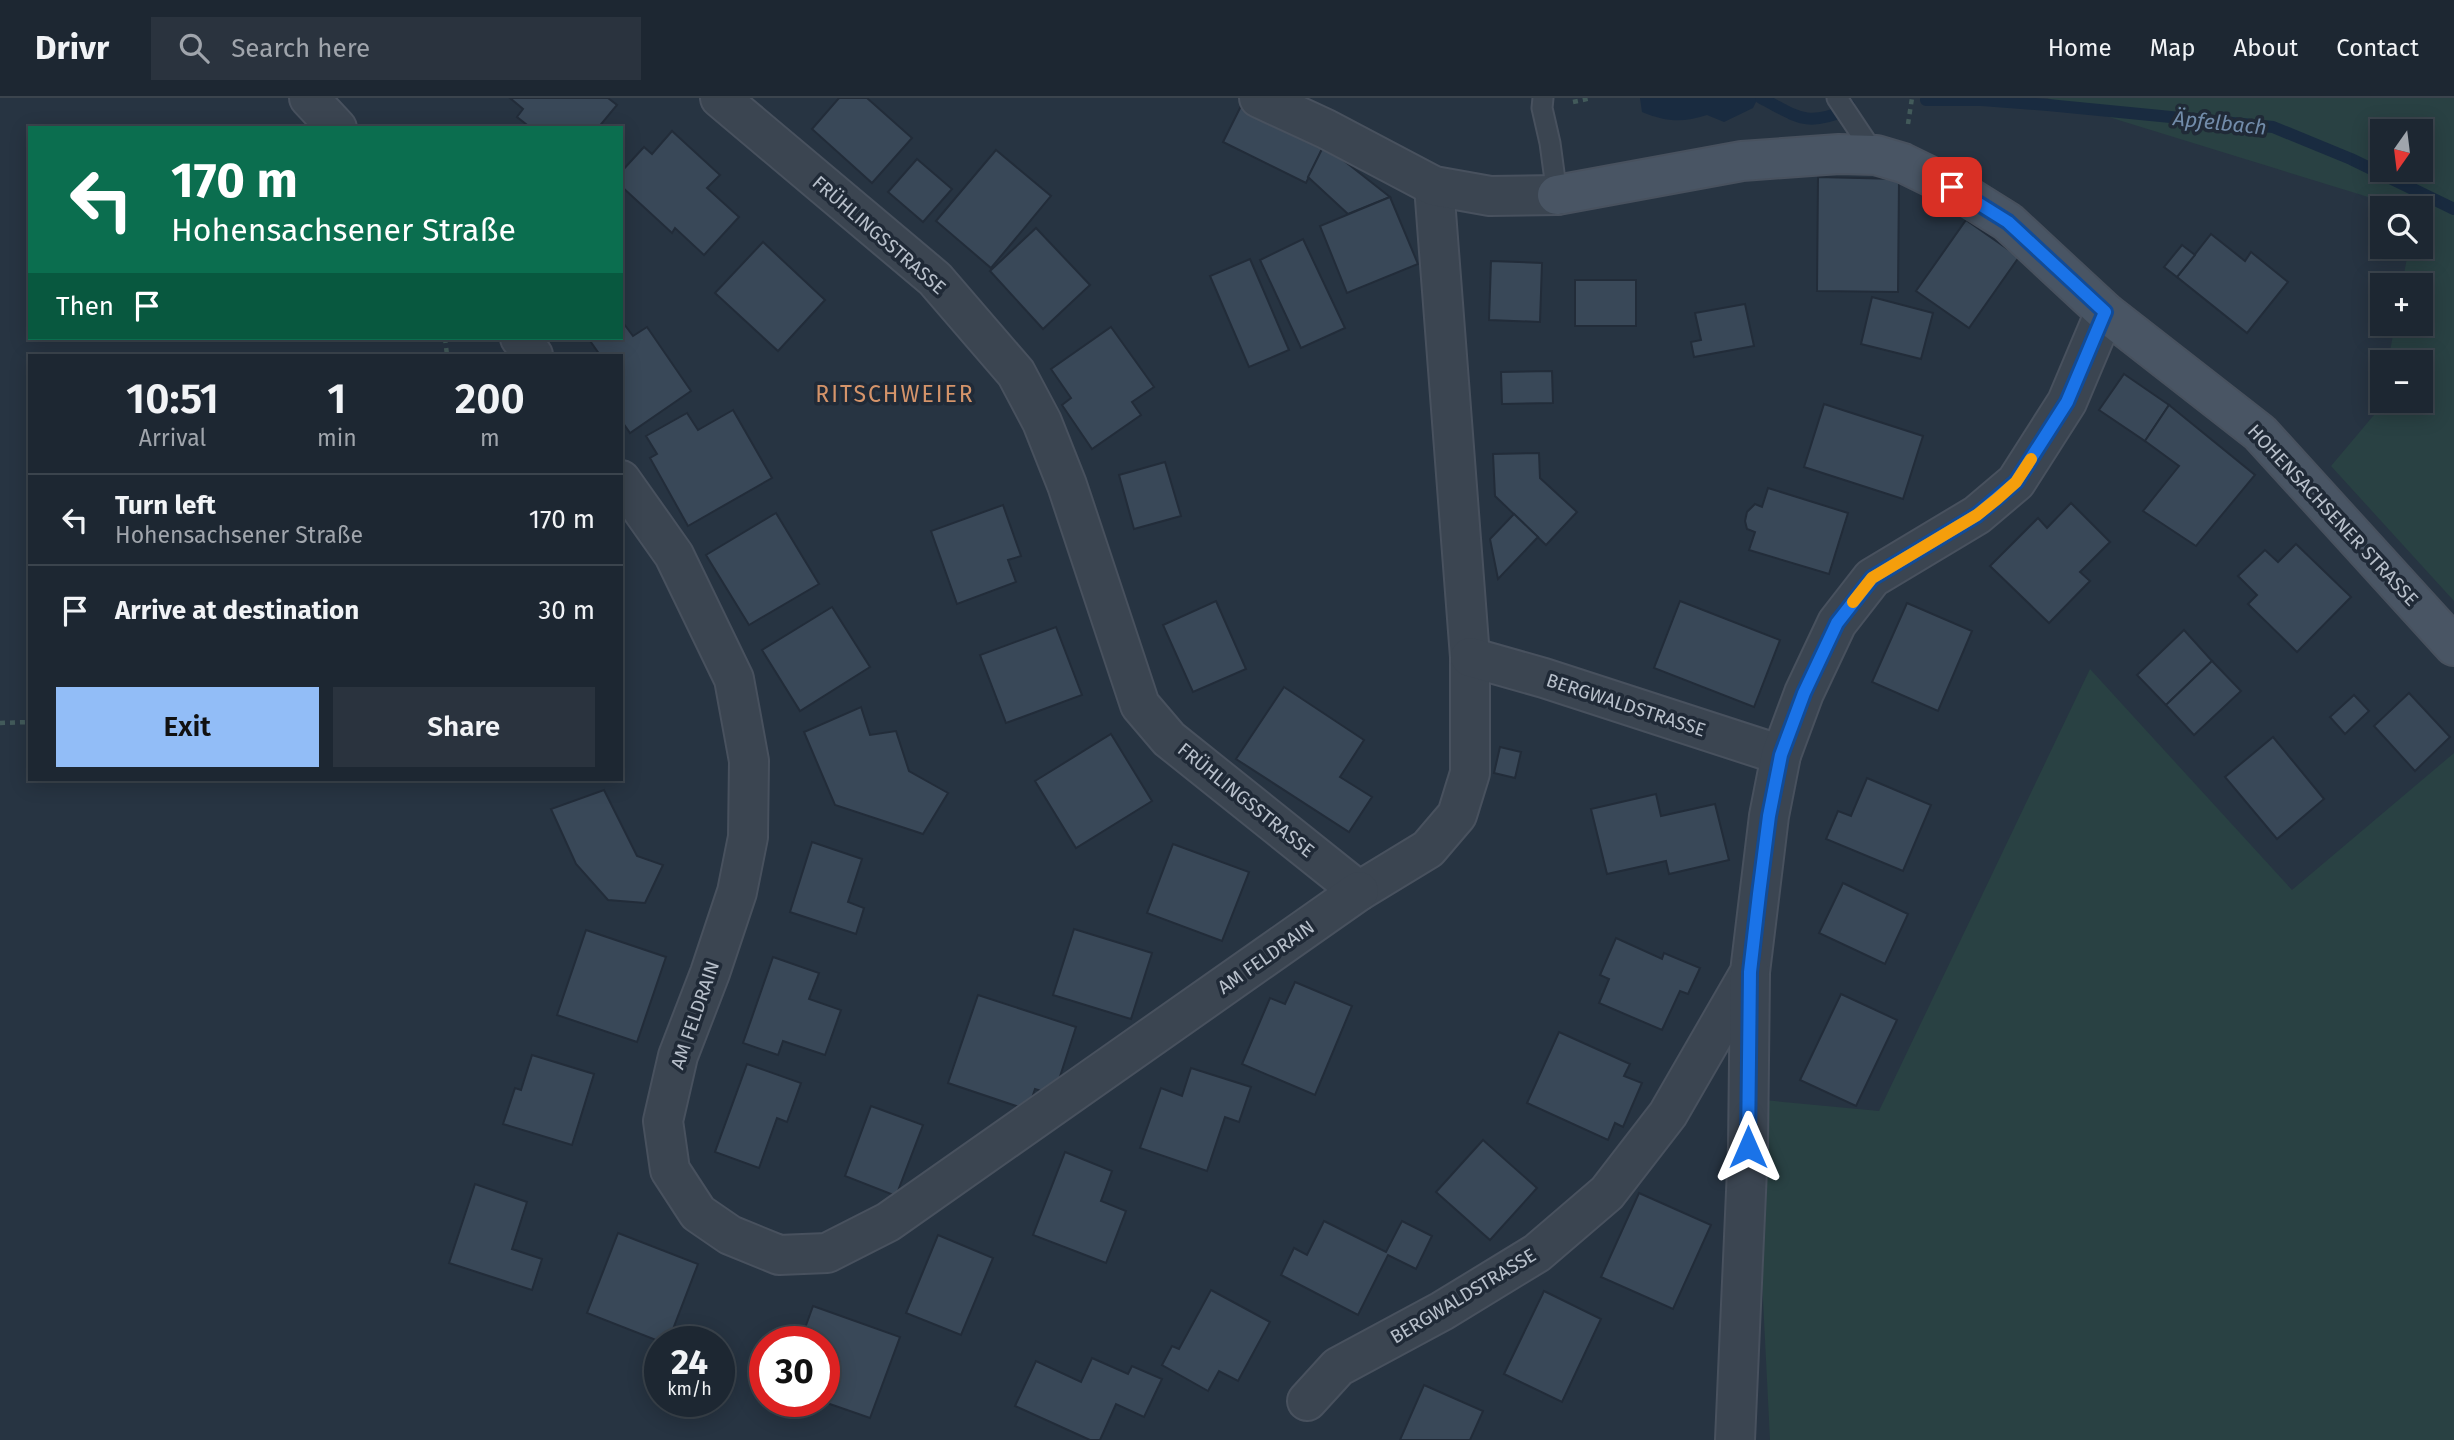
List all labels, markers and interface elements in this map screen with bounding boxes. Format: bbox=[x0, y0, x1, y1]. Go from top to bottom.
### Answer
search box bbox=[151, 17, 641, 80]
text: Drivr bbox=[35, 28, 109, 68]
icon: search bbox=[175, 29, 213, 67]
text: Search here bbox=[231, 33, 370, 64]
text: Home bbox=[2048, 34, 2112, 62]
text: Map bbox=[2150, 34, 2196, 62]
text: About bbox=[2234, 34, 2298, 62]
text: Contact bbox=[2336, 34, 2419, 62]
water label: Äpfelbach bbox=[2171, 105, 2268, 141]
north arrow bbox=[2370, 119, 2432, 182]
map controls bbox=[2370, 119, 2433, 413]
text: 170 m bbox=[171, 151, 298, 210]
icon: left bbox=[56, 154, 147, 245]
pin bbox=[1922, 157, 1982, 217]
icon: arrive bbox=[1933, 168, 1971, 206]
street label: FRÜHLINGSSTRASSE bbox=[808, 171, 950, 299]
button: search bbox=[2370, 196, 2433, 259]
text: Hohensachsener Straße bbox=[171, 211, 516, 249]
button: + bbox=[2370, 273, 2433, 336]
icon: arrive bbox=[128, 287, 166, 325]
text: Then bbox=[56, 291, 114, 322]
button: − bbox=[2370, 350, 2433, 413]
text: 10:51 bbox=[126, 374, 219, 424]
text: 1 bbox=[327, 374, 346, 424]
text: 200 bbox=[455, 374, 525, 424]
district label: RITSCHWEIER bbox=[815, 380, 975, 408]
street label: HOHENSACHSENER STRASSE bbox=[2243, 420, 2423, 610]
text: Arrival bbox=[139, 424, 206, 452]
text: min bbox=[317, 424, 357, 452]
text: m bbox=[480, 424, 500, 452]
text: Turn left bbox=[115, 490, 216, 521]
icon: left bbox=[56, 501, 94, 539]
text: 170 m bbox=[529, 504, 595, 535]
text: Hohensachsener Straße bbox=[115, 521, 363, 549]
icon: arrive bbox=[56, 592, 94, 630]
text: Arrive at destination bbox=[115, 595, 359, 626]
text: 30 m bbox=[538, 595, 595, 626]
street label: BERGWALDSTRASSE bbox=[1543, 668, 1709, 742]
button: Exit bbox=[56, 687, 319, 767]
button: Share bbox=[333, 687, 595, 767]
street label: FRÜHLINGSSTRASSE bbox=[1173, 738, 1319, 862]
street label: AM FELDRAIN bbox=[1213, 915, 1319, 999]
street label: AM FELDRAIN bbox=[666, 958, 724, 1072]
position arrow bbox=[1711, 1110, 1785, 1184]
street label: BERGWALDSTRASSE bbox=[1386, 1243, 1540, 1349]
speed limit sign: 30 bbox=[749, 1326, 840, 1417]
text: 24 bbox=[671, 1341, 708, 1383]
text: km/h bbox=[667, 1378, 712, 1400]

